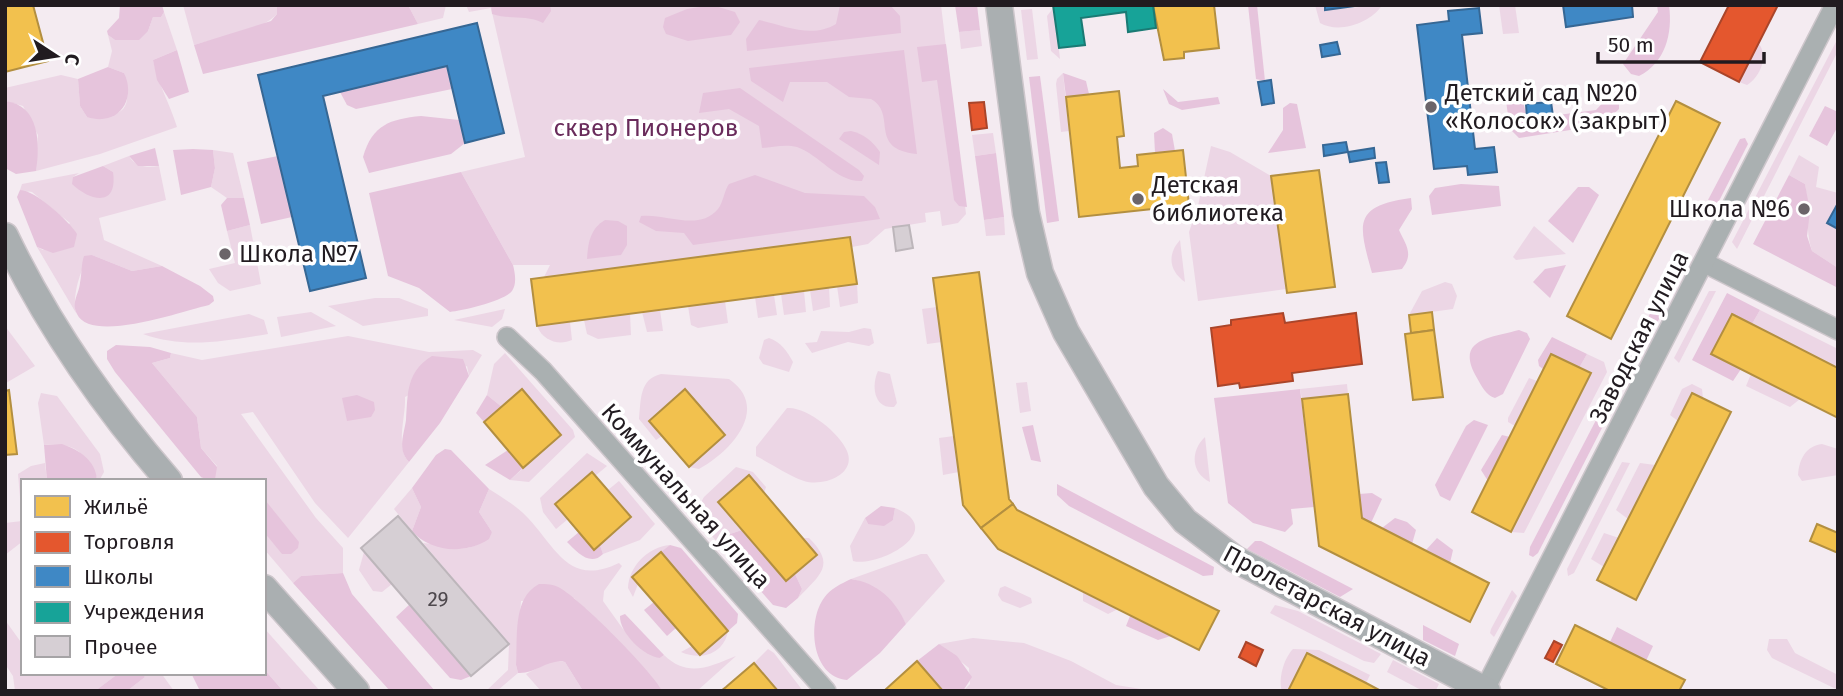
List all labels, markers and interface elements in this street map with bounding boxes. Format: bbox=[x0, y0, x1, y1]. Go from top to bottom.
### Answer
north arrow bbox=[21, 21, 91, 91]
scale bar bbox=[1598, 21, 1764, 65]
text: 50 m bbox=[1608, 32, 1654, 58]
text: С bbox=[60, 52, 85, 67]
place label: Детский сад №20 «Колосок» (закрыт) bbox=[1444, 79, 1667, 135]
marker: Детский сад №20 «Колосок» (закрыт) bbox=[1423, 99, 1439, 115]
park label: сквер Пионеров bbox=[554, 114, 738, 142]
place label: Детская библиотека bbox=[1151, 171, 1284, 227]
marker: Детская библиотека bbox=[1130, 191, 1146, 207]
place label: Школа №6 bbox=[1669, 195, 1790, 223]
marker: Школа №6 bbox=[1796, 201, 1812, 217]
place label: Школа №7 bbox=[239, 240, 358, 268]
marker: Школа №7 bbox=[217, 246, 233, 262]
street label: Заводская улица bbox=[1584, 246, 1694, 428]
street label: Коммунальная улица bbox=[596, 398, 776, 594]
legend bbox=[21, 479, 266, 675]
text: Жильё bbox=[84, 494, 148, 520]
text: Торговля bbox=[84, 529, 175, 555]
street label: Пролетарская улица bbox=[1219, 539, 1435, 673]
text: Школы bbox=[84, 564, 154, 590]
house number: 29 bbox=[427, 586, 449, 612]
text: Учреждения bbox=[84, 599, 205, 625]
text: Прочее bbox=[84, 634, 157, 660]

